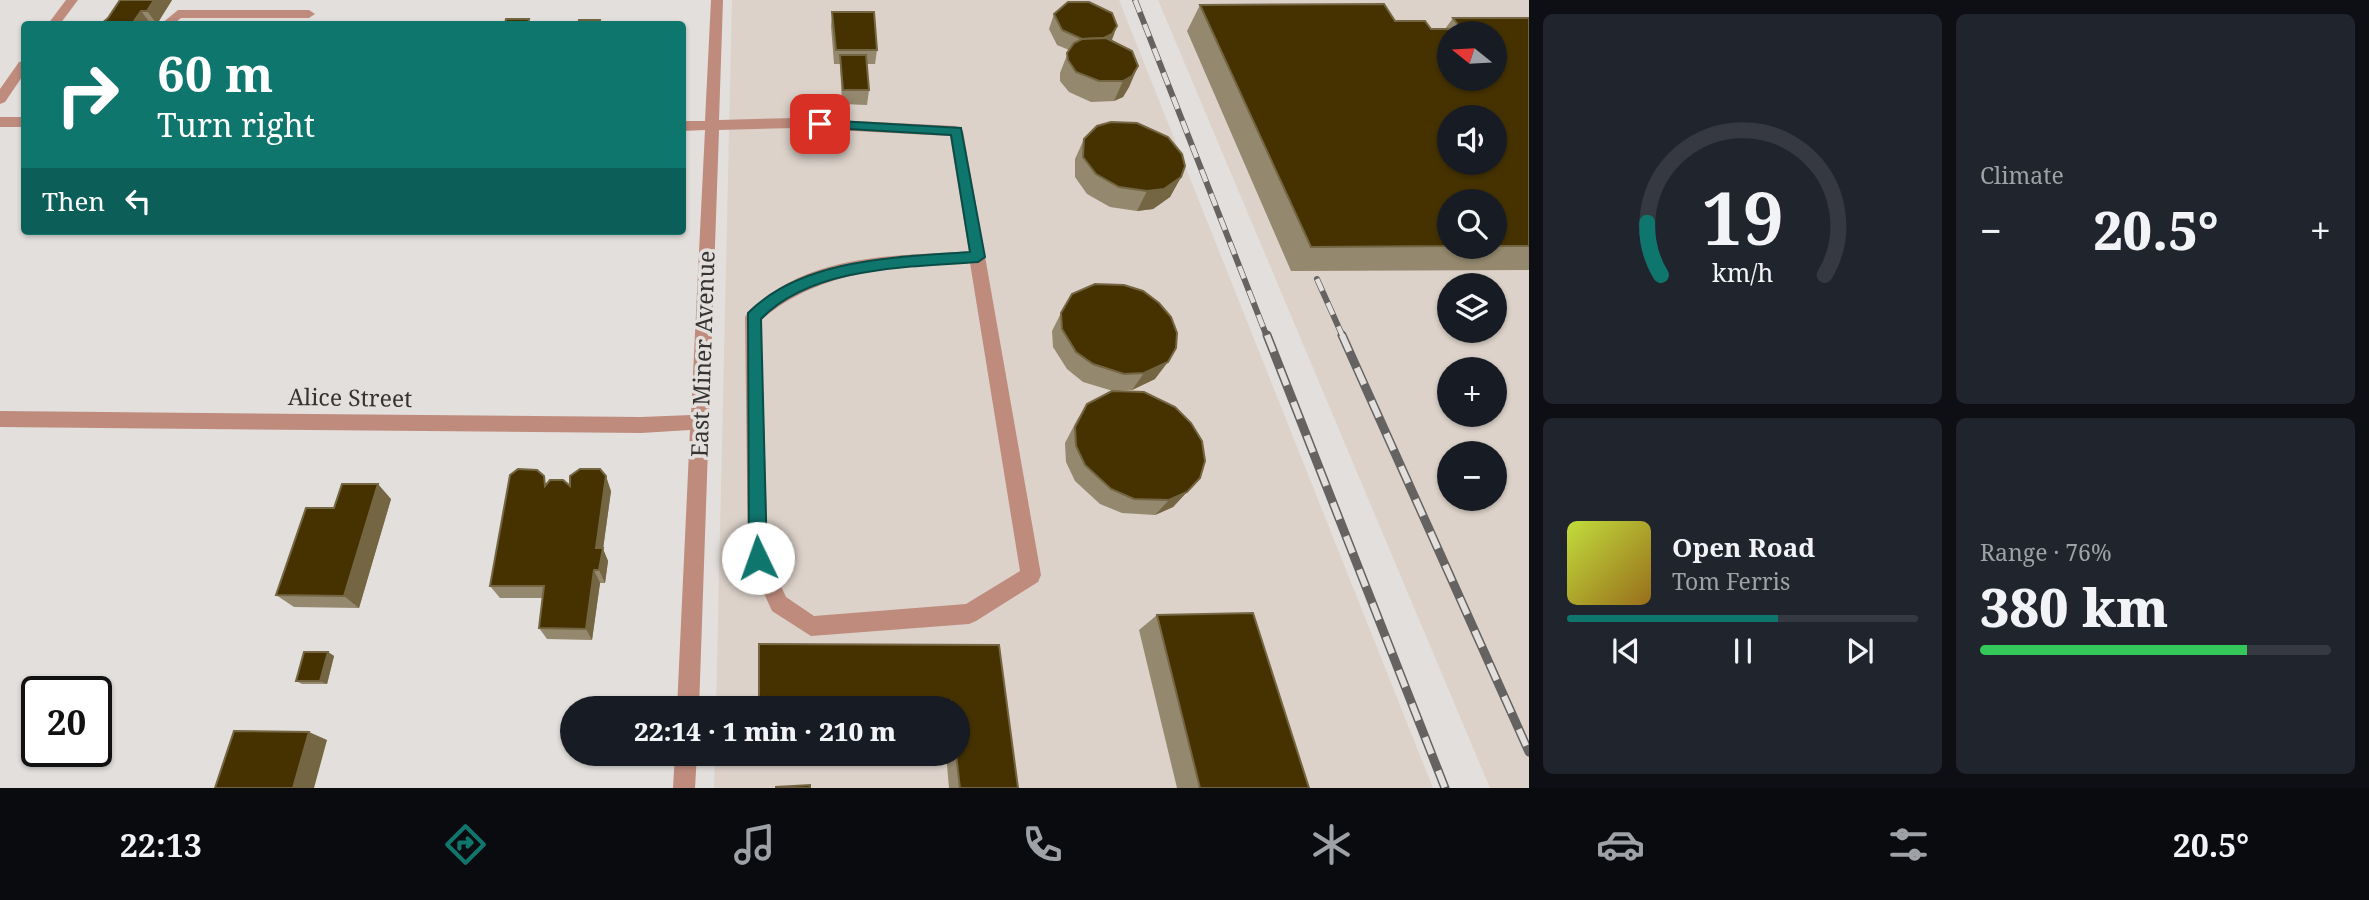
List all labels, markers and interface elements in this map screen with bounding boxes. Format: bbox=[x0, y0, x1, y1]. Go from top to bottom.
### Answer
north arrow bbox=[1437, 21, 1507, 91]
map controls bbox=[1437, 21, 1507, 511]
text: 60 m bbox=[157, 40, 273, 106]
icon: right bbox=[42, 49, 133, 140]
pin bbox=[790, 94, 850, 154]
text: Turn right bbox=[157, 103, 315, 146]
icon: arrive bbox=[801, 105, 839, 143]
button: sound bbox=[1437, 105, 1507, 175]
text: Climate bbox=[1980, 159, 2064, 191]
text: 19 bbox=[1701, 167, 1784, 266]
icon: left bbox=[119, 182, 157, 220]
text: Then bbox=[42, 183, 105, 219]
button: search bbox=[1437, 189, 1507, 259]
text: 20.5° bbox=[2093, 194, 2219, 265]
text: − bbox=[1980, 204, 2002, 256]
text: + bbox=[2310, 204, 2331, 256]
street label: East Miner Avenue bbox=[682, 250, 722, 458]
text: km/h bbox=[1712, 255, 1773, 289]
button: layers bbox=[1437, 273, 1507, 343]
button: + bbox=[1437, 357, 1507, 427]
street label: Alice Street bbox=[288, 380, 413, 414]
button: − bbox=[1437, 441, 1507, 511]
position arrow bbox=[721, 521, 795, 595]
text: Open Road bbox=[1672, 529, 1815, 565]
text: Range · 76% bbox=[1980, 536, 2112, 568]
text: Tom Ferris bbox=[1672, 565, 1790, 597]
text: 380 km bbox=[1980, 571, 2168, 642]
icon: previous bbox=[1607, 632, 1645, 670]
icon: pause bbox=[1724, 632, 1762, 670]
icon: next bbox=[1841, 632, 1879, 670]
speed limit sign: 20 bbox=[21, 676, 112, 767]
text: 22:14 · 1 min · 210 m bbox=[634, 713, 896, 749]
icon: directions bbox=[441, 820, 490, 869]
icon: music bbox=[730, 820, 779, 869]
icon: phone bbox=[1018, 820, 1067, 869]
icon: climate bbox=[1307, 820, 1356, 869]
icon: car bbox=[1596, 820, 1645, 869]
icon: filters bbox=[1884, 820, 1933, 869]
text: 22:13 bbox=[120, 823, 202, 866]
text: 20.5° bbox=[2173, 823, 2249, 866]

